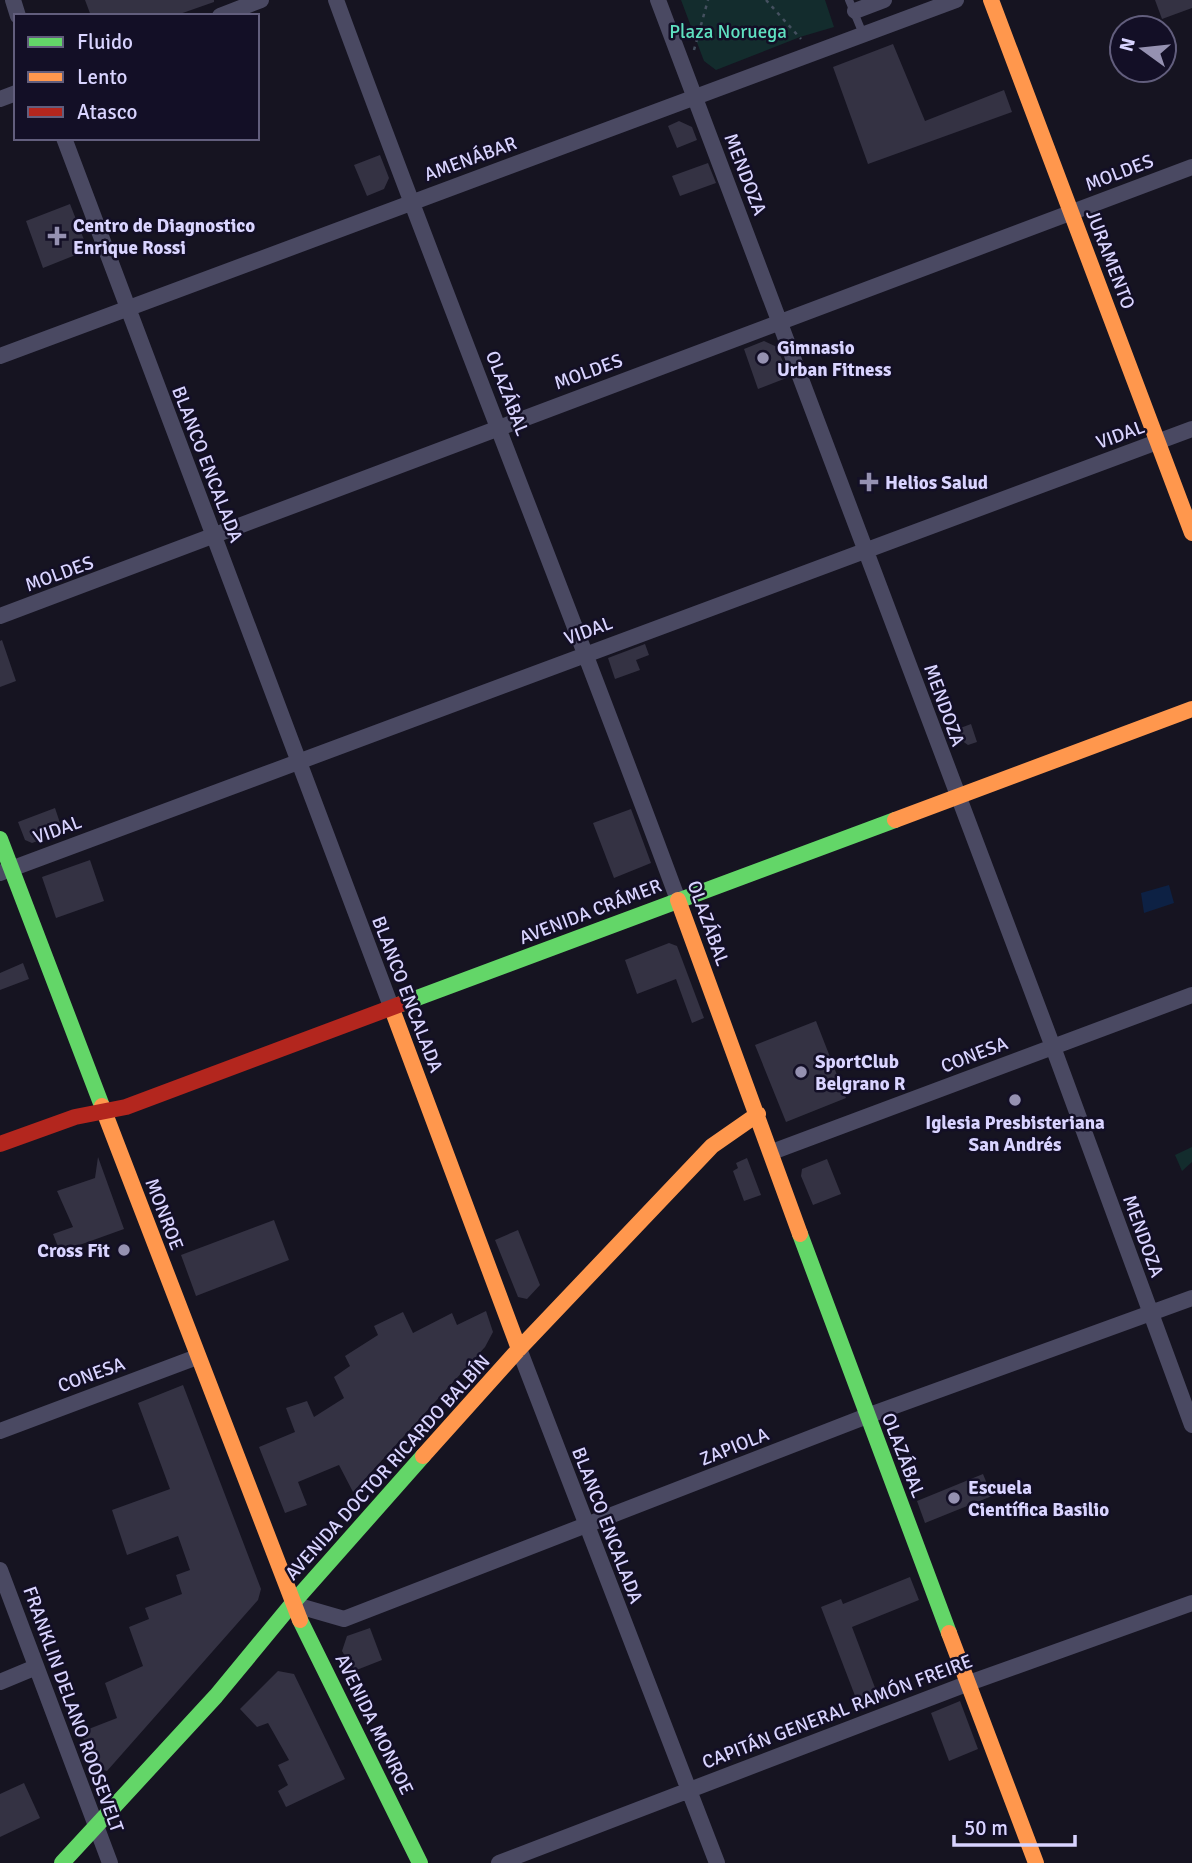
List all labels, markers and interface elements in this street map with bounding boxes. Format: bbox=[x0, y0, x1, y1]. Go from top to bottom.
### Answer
legend bbox=[14, 14, 259, 140]
north arrow bbox=[1108, 14, 1178, 84]
park label: Plaza Noruega bbox=[669, 20, 787, 44]
text: Fluido bbox=[77, 29, 133, 55]
text: N bbox=[1114, 35, 1141, 54]
text: Lento bbox=[77, 64, 127, 90]
text: Atasco bbox=[77, 99, 137, 125]
street label: MENDOZA bbox=[719, 130, 772, 219]
street label: AMENÁBAR bbox=[421, 131, 520, 187]
street label: MOLDES bbox=[1082, 149, 1157, 197]
street label: JURAMENTO bbox=[1080, 206, 1140, 312]
place label: Centro de Diagnostico Enrique Rossi bbox=[73, 214, 255, 260]
marker: Centro de Diagnostico Enrique Rossi bbox=[47, 226, 67, 246]
place label: Gimnasio Urban Fitness bbox=[777, 336, 891, 382]
street label: OLAZÁBAL bbox=[480, 348, 534, 439]
street label: MOLDES bbox=[551, 348, 626, 395]
marker: Gimnasio Urban Fitness bbox=[755, 350, 771, 366]
street label: BLANCO ENCALADA bbox=[166, 383, 248, 546]
street label: VIDAL bbox=[1093, 415, 1148, 455]
place label: Helios Salud bbox=[885, 471, 988, 495]
marker: Helios Salud bbox=[859, 472, 879, 492]
street label: MOLDES bbox=[22, 550, 97, 597]
street label: VIDAL bbox=[561, 611, 616, 651]
street label: MENDOZA bbox=[918, 661, 970, 750]
street label: VIDAL bbox=[30, 810, 85, 850]
street label: AVENIDA CRÁMER bbox=[516, 874, 665, 950]
street label: OLAZÁBAL bbox=[682, 877, 735, 970]
street label: BLANCO ENCALADA bbox=[366, 913, 448, 1076]
street label: CONESA bbox=[938, 1031, 1012, 1079]
place label: SportClub Belgrano R bbox=[815, 1050, 906, 1096]
marker: SportClub Belgrano R bbox=[793, 1064, 809, 1080]
marker: Iglesia Presbisteriana San Andrés bbox=[1007, 1092, 1023, 1108]
place label: Iglesia Presbisteriana San Andrés bbox=[925, 1111, 1105, 1157]
street label: MONROE bbox=[139, 1175, 189, 1254]
street label: MENDOZA bbox=[1117, 1192, 1169, 1281]
place label: Cross Fit bbox=[37, 1239, 110, 1263]
marker: Cross Fit bbox=[116, 1242, 132, 1258]
street label: AVENIDA DOCTOR RICARDO BALBÍN bbox=[280, 1350, 495, 1585]
street label: CONESA bbox=[55, 1352, 129, 1398]
street label: OLAZÁBAL bbox=[876, 1410, 930, 1501]
street label: ZAPIOLA bbox=[696, 1422, 773, 1472]
street label: BLANCO ENCALADA bbox=[566, 1444, 648, 1607]
place label: Escuela Científica Basilio bbox=[968, 1476, 1109, 1522]
marker: Escuela Científica Basilio bbox=[946, 1490, 962, 1506]
street label: FRANKLIN DELANO ROOSEVELT bbox=[17, 1583, 129, 1836]
street label: CAPITÁN GENERAL RAMÓN FREIRE bbox=[699, 1649, 976, 1775]
street label: AVENIDA MONROE bbox=[330, 1650, 419, 1799]
scale bar bbox=[954, 1804, 1075, 1848]
text: 50 m bbox=[964, 1815, 1008, 1841]

